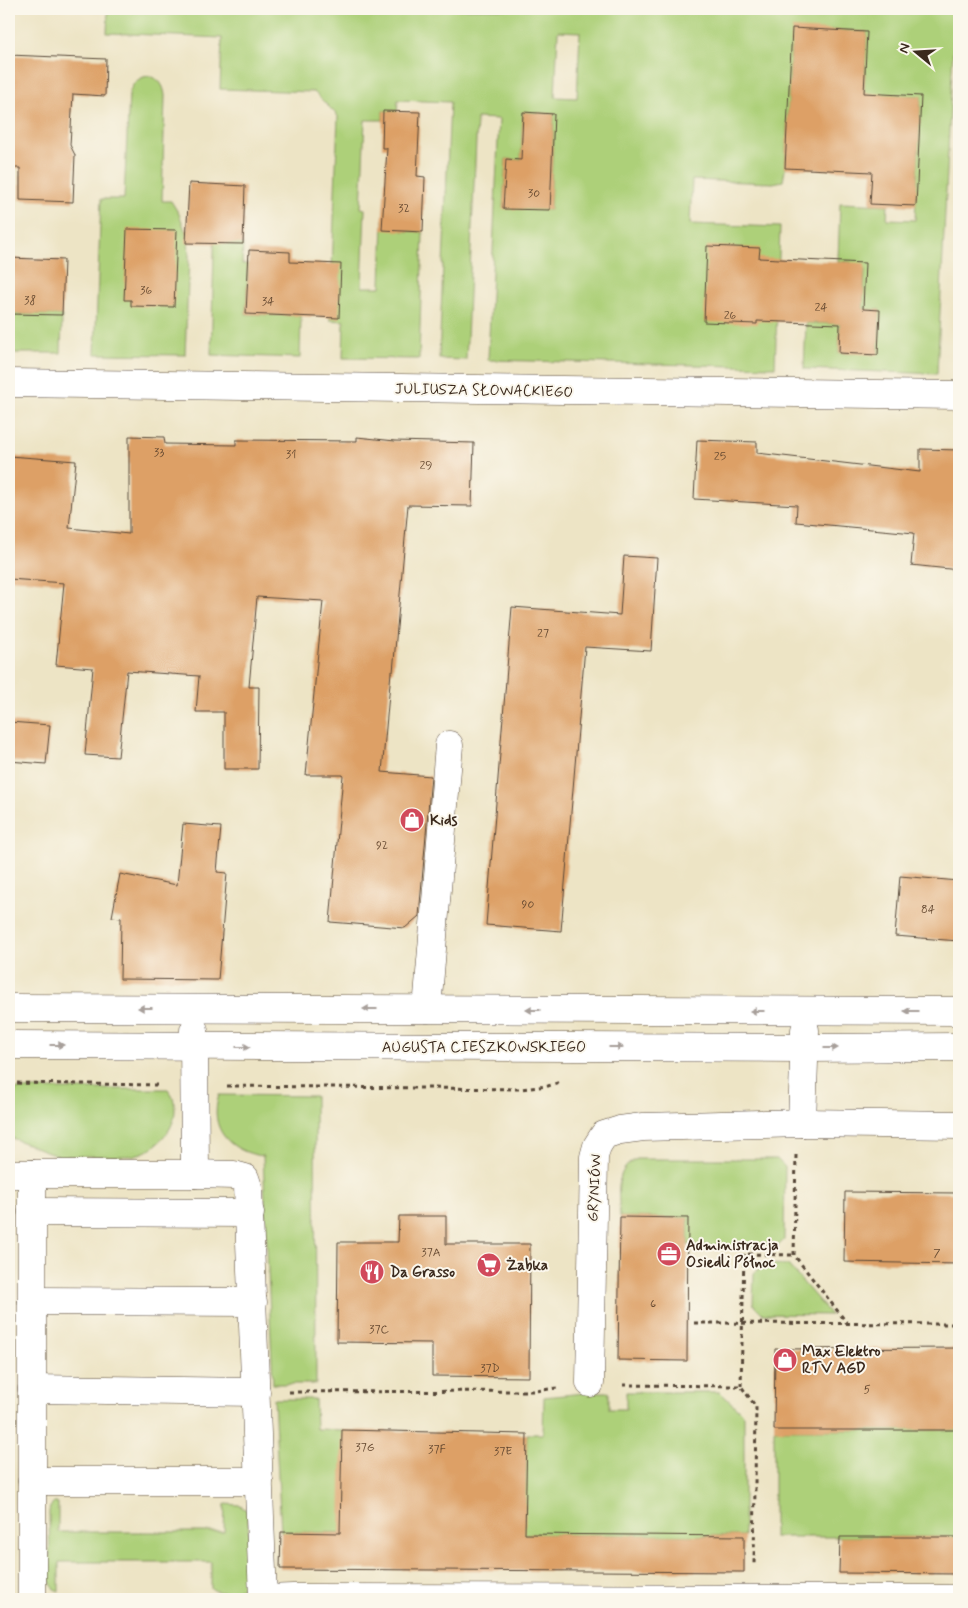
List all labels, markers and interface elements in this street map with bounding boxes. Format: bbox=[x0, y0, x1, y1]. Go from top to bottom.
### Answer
north arrow bbox=[890, 28, 940, 78]
text: N bbox=[895, 41, 915, 56]
house number: 30 bbox=[528, 186, 540, 202]
house number: 32 bbox=[398, 201, 410, 217]
house number: 36 bbox=[140, 283, 152, 299]
house number: 38 bbox=[24, 293, 36, 309]
house number: 34 bbox=[262, 294, 274, 310]
house number: 24 bbox=[814, 300, 828, 316]
house number: 26 bbox=[724, 308, 737, 324]
street label: JULIUSZA SŁOWACKIEGO bbox=[395, 379, 573, 403]
house number: 33 bbox=[154, 445, 164, 461]
house number: 31 bbox=[286, 447, 296, 463]
house number: 25 bbox=[714, 449, 726, 465]
house number: 29 bbox=[419, 458, 433, 474]
house number: 27 bbox=[537, 626, 549, 642]
shop icon: Kids bbox=[399, 807, 425, 833]
place label: Kids bbox=[430, 811, 458, 831]
house number: 92 bbox=[376, 838, 388, 854]
house number: 90 bbox=[522, 897, 535, 913]
house number: 84 bbox=[921, 902, 935, 918]
one-way arrow bbox=[137, 1004, 153, 1012]
one-way arrow bbox=[362, 1005, 378, 1013]
one-way arrow bbox=[524, 1006, 540, 1014]
one-way arrow bbox=[749, 1007, 765, 1015]
one-way arrow bbox=[902, 1007, 918, 1015]
street label: AUGUSTA CIESZKOWSKIEGO bbox=[382, 1038, 586, 1058]
one-way arrow bbox=[50, 1041, 66, 1049]
one-way arrow bbox=[235, 1043, 251, 1051]
one-way arrow bbox=[608, 1043, 624, 1051]
one-way arrow bbox=[823, 1044, 839, 1052]
street label: GRYNIÓW bbox=[583, 1154, 607, 1222]
place label: Administracja Osiedli Północ bbox=[686, 1236, 779, 1273]
office icon: Administracja Osiedli Północ bbox=[656, 1241, 682, 1267]
house number: 37A bbox=[421, 1245, 441, 1261]
house number: 7 bbox=[933, 1246, 941, 1262]
supermarket icon: Żabka bbox=[476, 1252, 502, 1278]
place label: Żabka bbox=[506, 1256, 548, 1276]
restaurant icon: Da Grasso bbox=[359, 1259, 385, 1285]
place label: Da Grasso bbox=[390, 1263, 455, 1283]
house number: 6 bbox=[650, 1296, 656, 1312]
house number: 37C bbox=[369, 1322, 389, 1338]
place label: Max Elektro RTV AGD bbox=[802, 1342, 880, 1379]
shop icon: Max Elektro RTV AGD bbox=[772, 1347, 798, 1373]
house number: 37D bbox=[480, 1361, 500, 1377]
house number: 5 bbox=[863, 1382, 871, 1398]
house number: 37G bbox=[355, 1440, 375, 1456]
house number: 37F bbox=[428, 1442, 446, 1458]
house number: 37E bbox=[494, 1444, 512, 1460]

